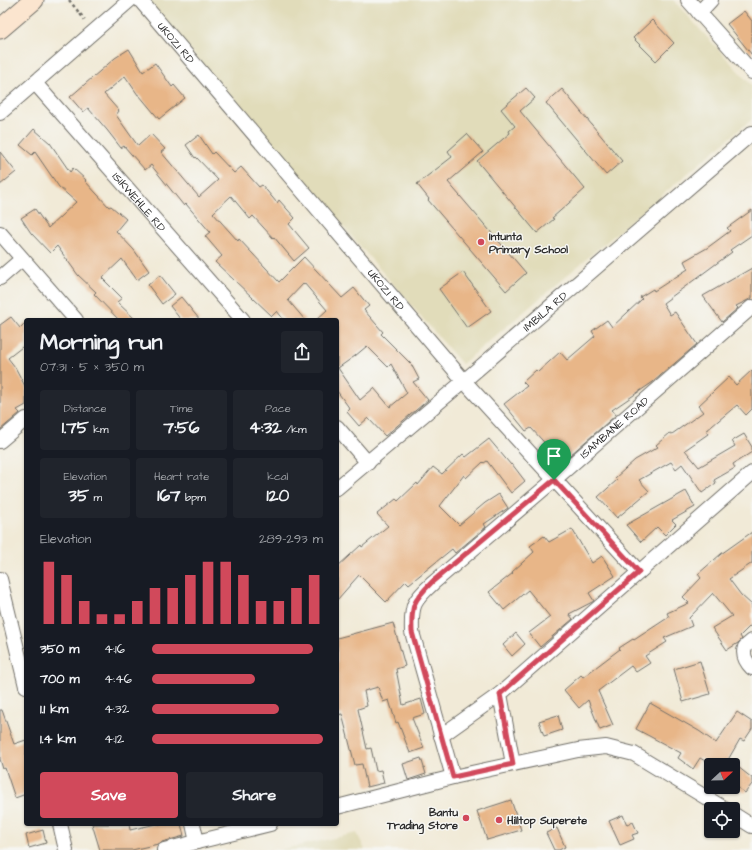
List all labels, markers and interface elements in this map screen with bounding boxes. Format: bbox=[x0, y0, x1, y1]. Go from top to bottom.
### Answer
street label: UKOZI RD bbox=[154, 19, 198, 67]
street label: ISIKWEHLE RD bbox=[109, 169, 169, 235]
place label: Intunta Primary School bbox=[489, 229, 568, 259]
marker: Intunta Primary School bbox=[476, 237, 486, 247]
street label: UKOZI RD bbox=[364, 266, 408, 314]
street label: IMBILA RD bbox=[520, 288, 571, 335]
text: Morning run bbox=[40, 327, 163, 358]
button: share bbox=[281, 331, 323, 373]
text: 07:31 · 5 × 350 m bbox=[40, 358, 144, 376]
street label: ISAMBANE ROAD bbox=[577, 393, 652, 462]
text: Distance bbox=[64, 401, 107, 416]
text: Time bbox=[170, 401, 193, 416]
text: Pace bbox=[265, 401, 291, 416]
text: 1.75 bbox=[62, 416, 89, 440]
text: 7:56 bbox=[163, 416, 199, 440]
text: 4:32 bbox=[249, 416, 282, 440]
text: km bbox=[89, 422, 109, 437]
text: /km bbox=[282, 422, 307, 437]
pin bbox=[537, 439, 571, 480]
icon: arrive bbox=[543, 445, 565, 467]
text: Elevation bbox=[64, 469, 107, 484]
text: Heart rate bbox=[154, 469, 209, 484]
text: kcal bbox=[267, 469, 288, 484]
text: 35 bbox=[68, 484, 89, 508]
text: 167 bbox=[157, 484, 181, 508]
text: 120 bbox=[267, 484, 289, 508]
text: m bbox=[89, 490, 102, 505]
text: bpm bbox=[181, 490, 206, 505]
text: Elevation bbox=[40, 530, 91, 548]
text: 289–293 m bbox=[259, 530, 323, 548]
text: 350 m bbox=[40, 640, 79, 658]
text: 4:16 bbox=[104, 640, 125, 658]
text: 700 m bbox=[40, 670, 80, 688]
text: 4:46 bbox=[104, 670, 132, 688]
text: 1.1 km bbox=[40, 700, 68, 718]
text: 4:32 bbox=[104, 700, 129, 718]
text: 1.4 km bbox=[40, 730, 76, 748]
text: 4:12 bbox=[104, 730, 124, 748]
north arrow bbox=[704, 758, 740, 794]
map controls bbox=[704, 758, 740, 838]
button: Save bbox=[40, 772, 178, 818]
button: Share bbox=[186, 772, 323, 818]
button: locate bbox=[704, 802, 740, 838]
place label: Bantu Trading Store bbox=[386, 805, 458, 835]
marker: Bantu Trading Store bbox=[461, 813, 471, 823]
place label: Hilltop Superete bbox=[506, 813, 587, 829]
marker: Hilltop Superete bbox=[494, 815, 504, 825]

